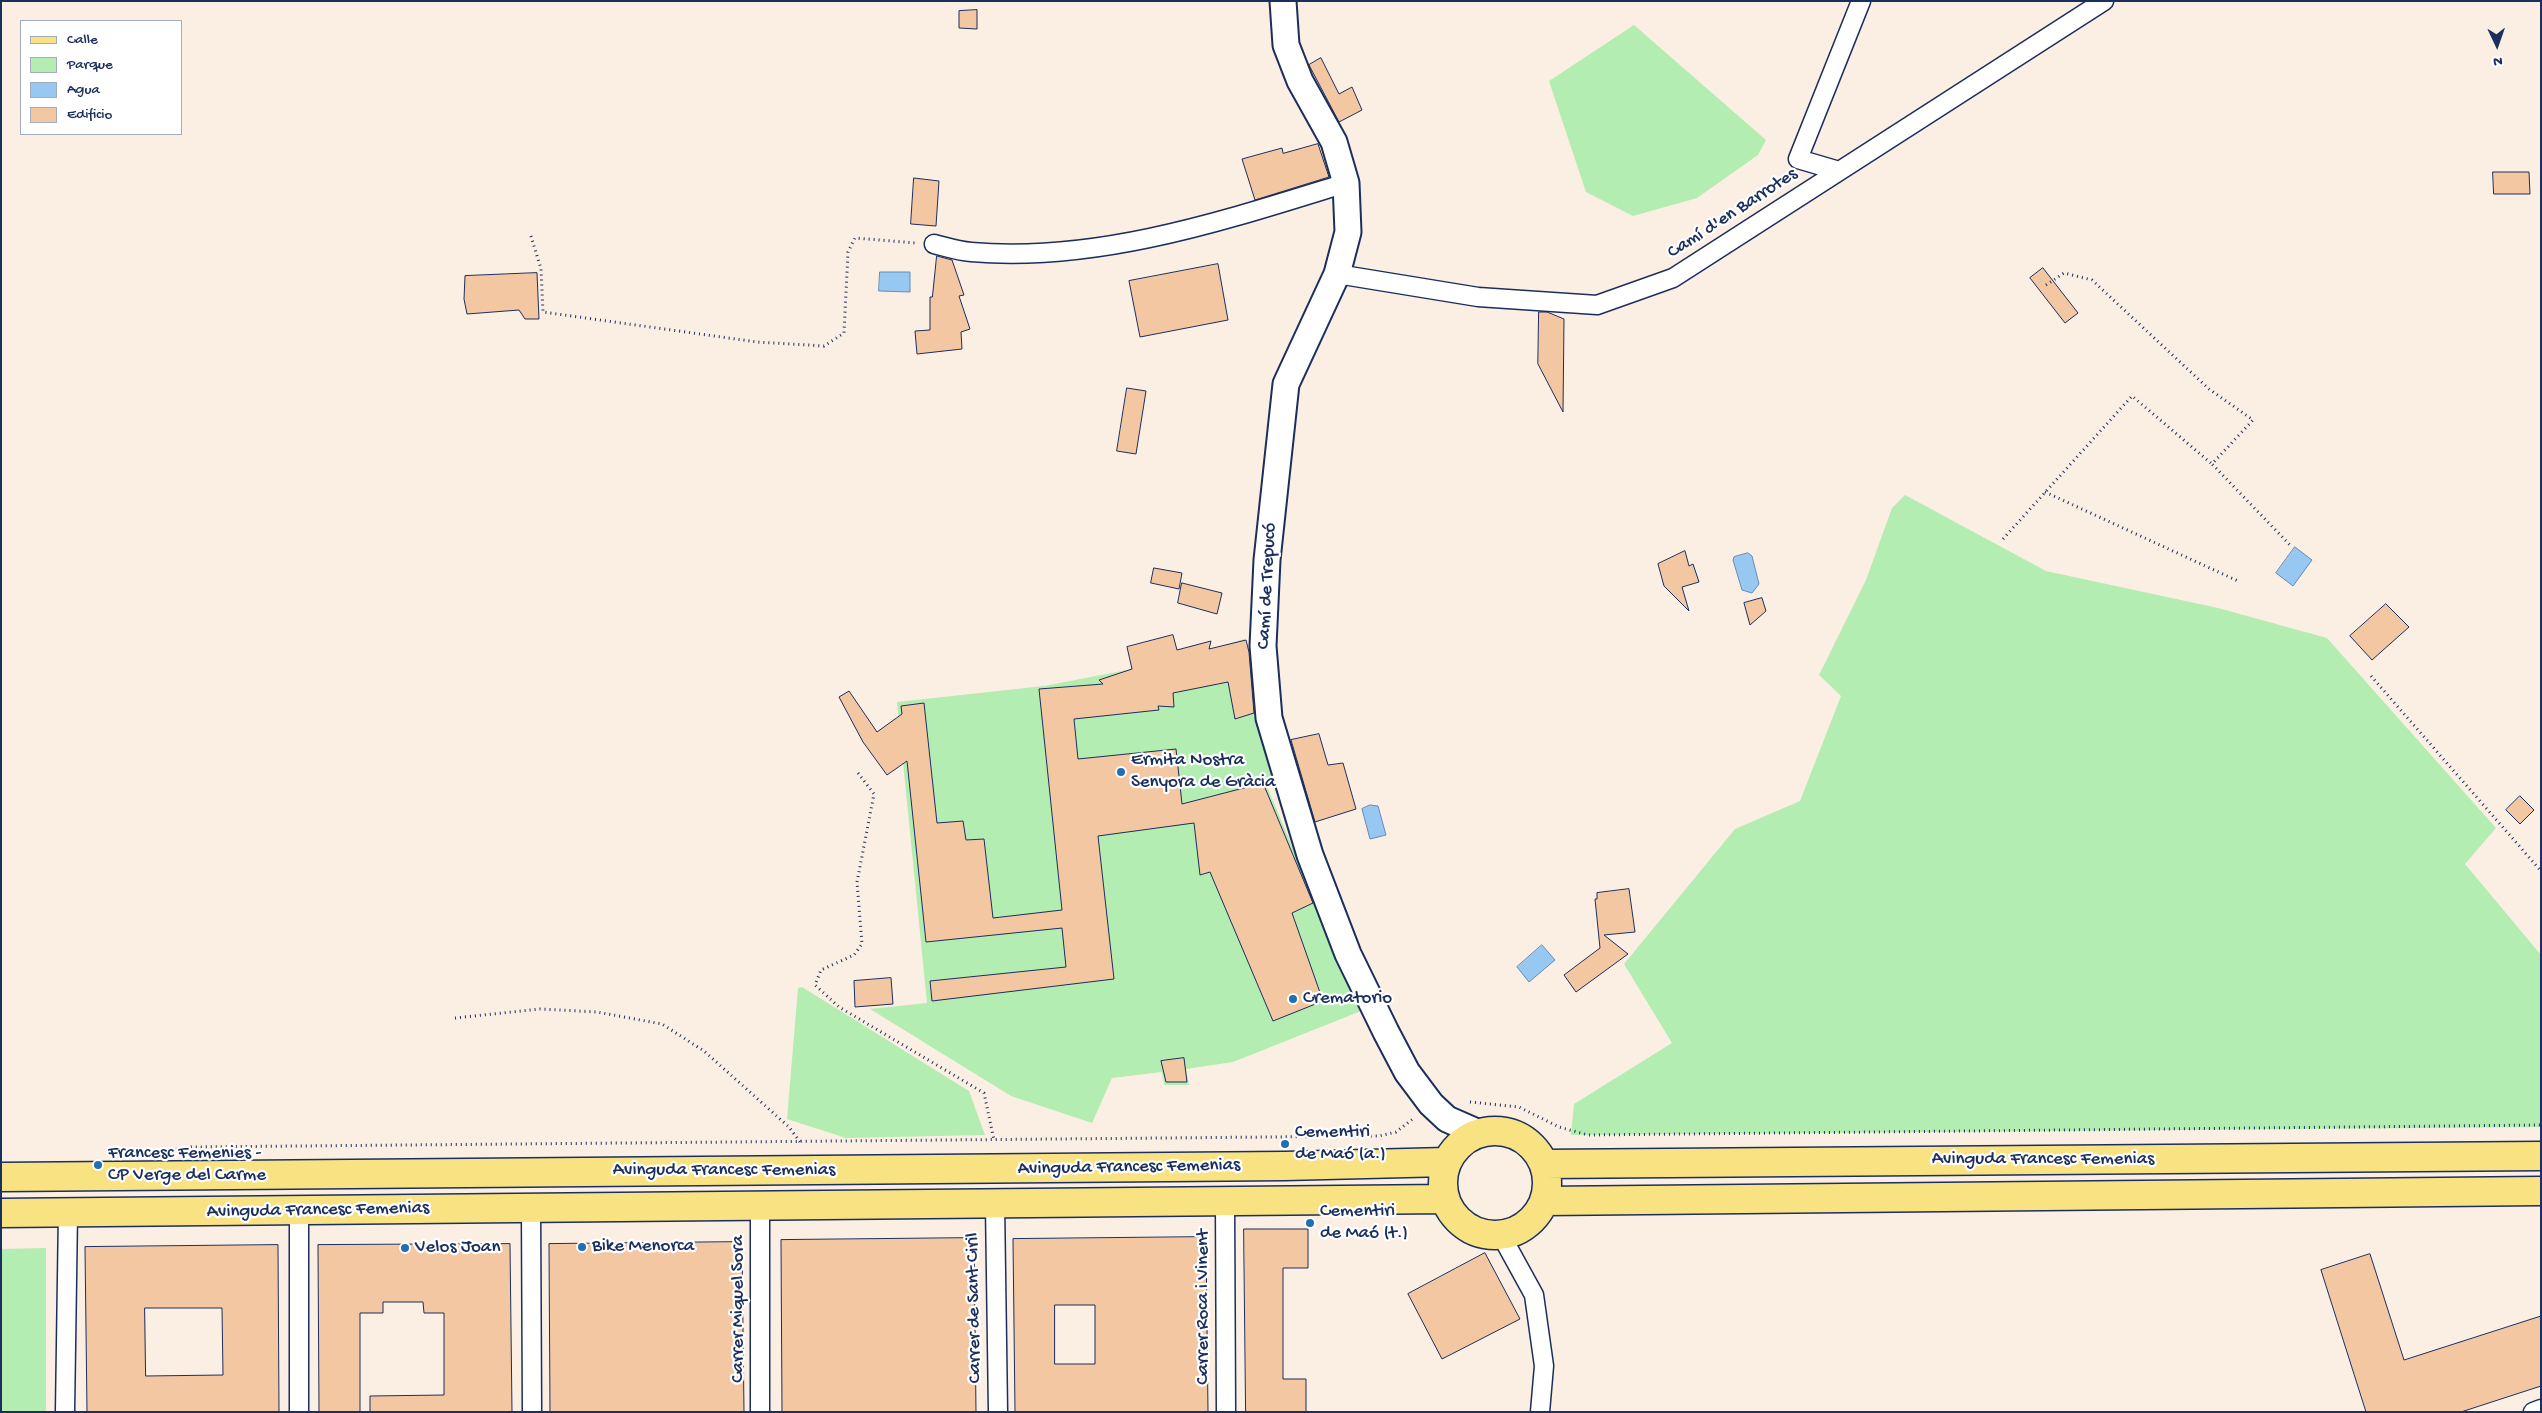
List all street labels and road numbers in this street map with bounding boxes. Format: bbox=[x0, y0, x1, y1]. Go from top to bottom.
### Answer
street label: Camí d'en Barrotes bbox=[1664, 163, 1802, 265]
street label: Camí de Trepucó bbox=[1253, 522, 1283, 650]
street label: Avinguda Francesc Femenias bbox=[1932, 1149, 2154, 1171]
street label: Avinguda Francesc Femenias bbox=[1018, 1155, 1240, 1181]
street label: Avinguda Francesc Femenias bbox=[613, 1160, 835, 1182]
street label: Avinguda Francesc Femenias bbox=[207, 1198, 429, 1224]
street label: Carrer Roca i Vinent bbox=[1193, 1229, 1215, 1385]
street label: Carrer de Sant Ciril bbox=[962, 1232, 988, 1384]
street label: Carrer Miquel Sora bbox=[728, 1235, 750, 1383]

